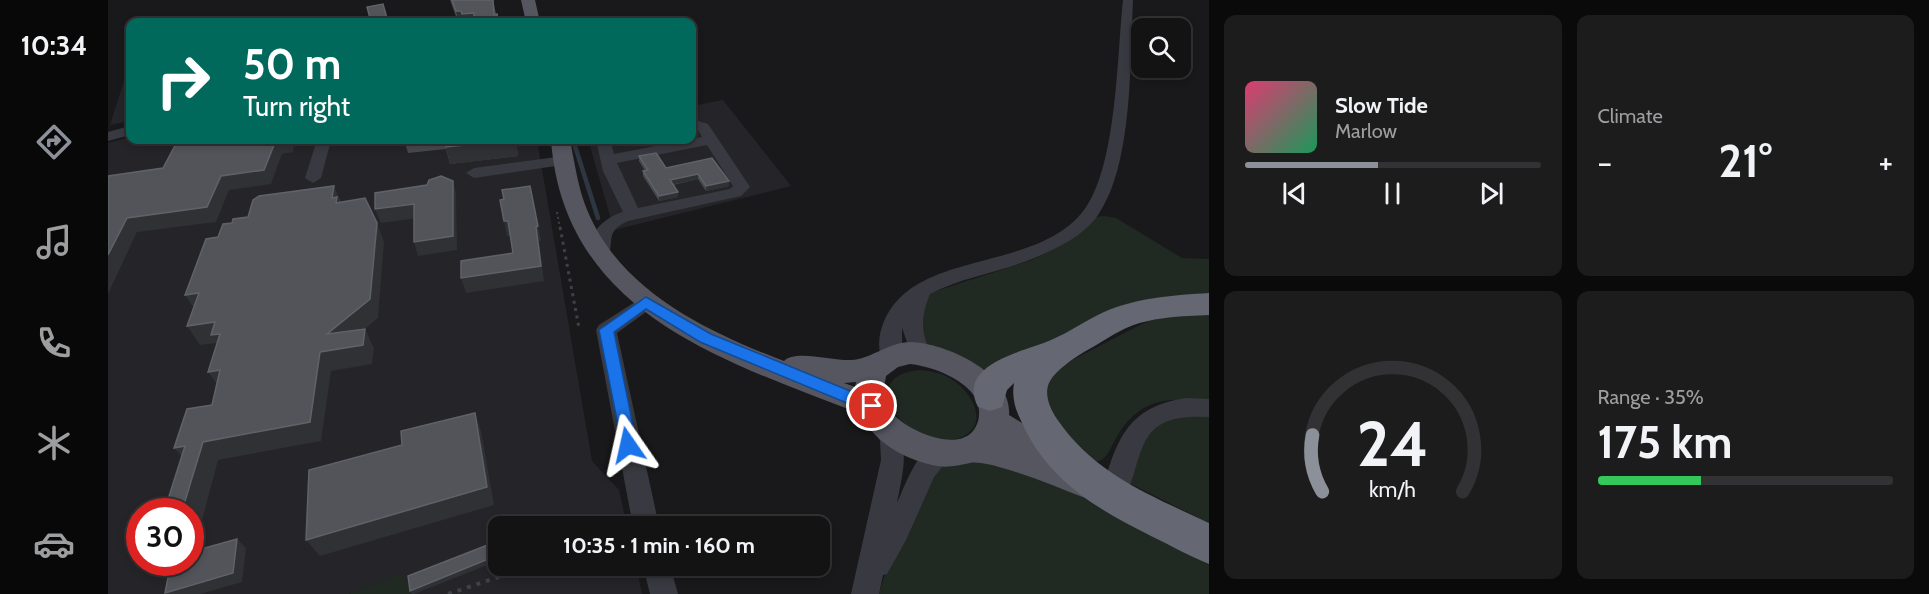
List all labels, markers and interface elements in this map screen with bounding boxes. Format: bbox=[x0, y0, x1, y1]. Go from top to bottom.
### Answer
map controls bbox=[1131, 18, 1191, 78]
button: search bbox=[1131, 18, 1191, 78]
text: 10:34 bbox=[21, 29, 87, 62]
text: 50 m bbox=[243, 38, 341, 90]
icon: right bbox=[144, 42, 222, 120]
text: Turn right bbox=[243, 90, 350, 123]
text: Slow Tide bbox=[1335, 92, 1428, 119]
text: Climate bbox=[1598, 104, 1663, 128]
text: Marlow bbox=[1335, 119, 1397, 143]
icon: directions bbox=[33, 121, 75, 163]
text: 21° bbox=[1719, 134, 1772, 188]
text: − bbox=[1598, 142, 1612, 182]
text: + bbox=[1878, 142, 1893, 182]
icon: previous bbox=[1278, 177, 1311, 210]
icon: pause bbox=[1376, 177, 1409, 210]
icon: next bbox=[1475, 177, 1508, 210]
icon: music bbox=[33, 221, 75, 263]
icon: phone bbox=[33, 322, 75, 364]
pin bbox=[846, 380, 897, 431]
text: Range · 35% bbox=[1598, 385, 1704, 409]
icon: arrive bbox=[855, 389, 888, 422]
text: 24 bbox=[1357, 406, 1429, 482]
position arrow bbox=[596, 413, 660, 477]
text: 175 km bbox=[1598, 415, 1732, 469]
icon: climate bbox=[33, 422, 75, 464]
text: km/h bbox=[1369, 476, 1416, 502]
speed limit sign: 30 bbox=[126, 498, 204, 576]
icon: car bbox=[33, 523, 75, 565]
text: 10:35 · 1 min · 160 m bbox=[563, 532, 755, 559]

